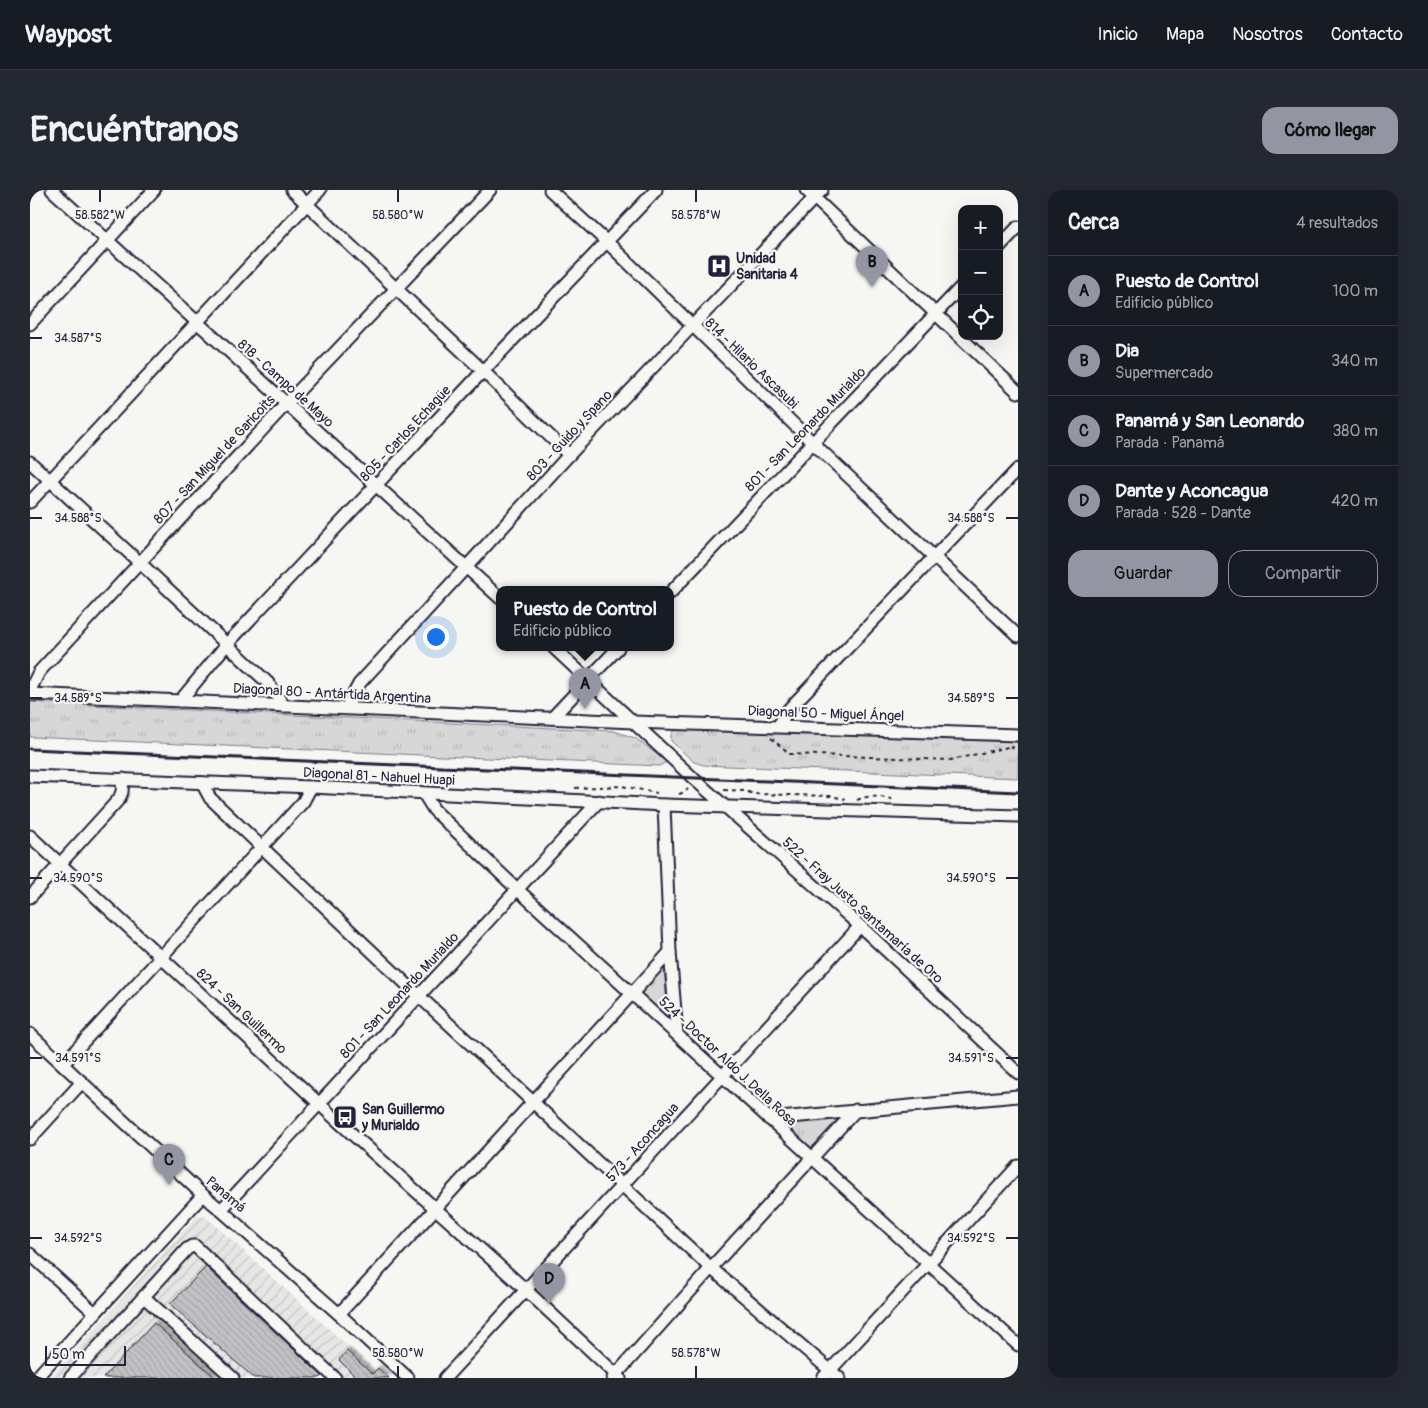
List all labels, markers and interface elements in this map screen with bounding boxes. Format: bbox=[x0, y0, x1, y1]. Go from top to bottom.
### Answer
text: Waypost bbox=[25, 20, 112, 49]
text: Inicio bbox=[1097, 23, 1138, 46]
text: Mapa bbox=[1166, 23, 1204, 46]
text: Nosotros bbox=[1232, 23, 1303, 46]
text: Contacto bbox=[1331, 23, 1403, 46]
button: Cómo llegar bbox=[1262, 107, 1398, 154]
text: Encuéntranos bbox=[30, 108, 238, 152]
map controls bbox=[958, 205, 1003, 340]
button: + bbox=[958, 205, 1003, 250]
text: 58.582°W bbox=[75, 208, 125, 223]
text: 58.580°W bbox=[372, 208, 424, 223]
text: 58.578°W bbox=[671, 208, 721, 223]
text: Cerca bbox=[1068, 209, 1119, 236]
text: 4 resultados bbox=[1296, 213, 1378, 233]
pin: B bbox=[856, 246, 888, 287]
place label: Unidad Sanitaria 4 bbox=[736, 250, 799, 283]
button: − bbox=[958, 250, 1003, 295]
hospital icon: Unidad Sanitaria 4 bbox=[706, 253, 732, 279]
text: Puesto de Control bbox=[1115, 269, 1259, 293]
text: A bbox=[1079, 281, 1089, 301]
text: 100 m bbox=[1332, 281, 1378, 301]
text: Edificio público bbox=[1115, 293, 1213, 313]
button: locate bbox=[958, 295, 1003, 340]
street label: 814 - Hilario Ascasubi bbox=[701, 314, 802, 413]
text: 34.587°S bbox=[54, 331, 102, 346]
street label: 818 - Campo de Mayo bbox=[234, 336, 338, 431]
text: Dia bbox=[1115, 339, 1139, 363]
text: B bbox=[1079, 351, 1089, 371]
text: 340 m bbox=[1331, 351, 1378, 371]
street label: 801 - San Leonardo Murialdo bbox=[741, 363, 870, 495]
text: Supermercado bbox=[1115, 363, 1213, 383]
street label: 805 - Carlos Echagüe bbox=[356, 382, 454, 485]
street label: 803 - Guido y Spano bbox=[523, 386, 616, 484]
street label: 807 - San Miguel de Garicoits bbox=[150, 391, 279, 527]
text: Panamá y San Leonardo bbox=[1115, 409, 1304, 433]
text: C bbox=[1079, 421, 1089, 441]
text: 380 m bbox=[1332, 421, 1378, 441]
text: Parada · Panamá bbox=[1115, 433, 1225, 453]
text: Dante y Aconcagua bbox=[1115, 479, 1268, 503]
text: D bbox=[1079, 491, 1089, 511]
text: 420 m bbox=[1331, 491, 1378, 511]
text: Parada · 528 - Dante bbox=[1115, 503, 1251, 523]
text: 34.588°S bbox=[54, 511, 102, 526]
text: 34.588°S bbox=[947, 511, 995, 526]
button: Guardar bbox=[1068, 550, 1218, 597]
button: Compartir bbox=[1228, 550, 1378, 597]
popup bbox=[496, 586, 674, 651]
text: Puesto de Control bbox=[513, 597, 657, 621]
text: Edificio público bbox=[513, 621, 611, 641]
your location bbox=[423, 624, 449, 650]
pin: A bbox=[569, 668, 601, 709]
street label: Diagonal 80 - Antártida Argentina bbox=[233, 680, 431, 707]
text: 34.589°S bbox=[54, 691, 102, 706]
text: 34.589°S bbox=[947, 691, 995, 706]
street label: Diagonal 50 - Miguel Ángel bbox=[747, 701, 905, 725]
street label: Diagonal 81 - Nahuel Huapi bbox=[303, 764, 456, 789]
street label: 522 - Fray Justo Santamaría de Oro bbox=[779, 834, 947, 987]
text: 34.590°S bbox=[53, 871, 103, 886]
text: 34.590°S bbox=[946, 871, 996, 886]
street label: 801 - San Leonardo Murialdo bbox=[336, 928, 463, 1062]
street label: 824 - San Guillermo bbox=[193, 965, 291, 1058]
street label: 524 - Doctor Aldo J. Della Rosa bbox=[655, 993, 800, 1130]
text: 34.591°S bbox=[55, 1051, 101, 1066]
text: 34.591°S bbox=[948, 1051, 994, 1066]
street label: 573 - Aconcagua bbox=[602, 1099, 682, 1185]
place label: San Guillermo y Murialdo bbox=[361, 1101, 445, 1134]
bus stop icon: San Guillermo y Murialdo bbox=[332, 1104, 358, 1130]
pin: C bbox=[153, 1144, 185, 1185]
street label: Panamá bbox=[202, 1173, 249, 1216]
text: 34.592°S bbox=[54, 1231, 102, 1246]
text: 34.592°S bbox=[947, 1231, 995, 1246]
pin: D bbox=[533, 1263, 565, 1304]
scale bar bbox=[45, 1343, 126, 1366]
text: 50 m bbox=[52, 1346, 85, 1363]
text: 58.580°W bbox=[372, 1346, 424, 1361]
text: 58.578°W bbox=[671, 1346, 721, 1361]

